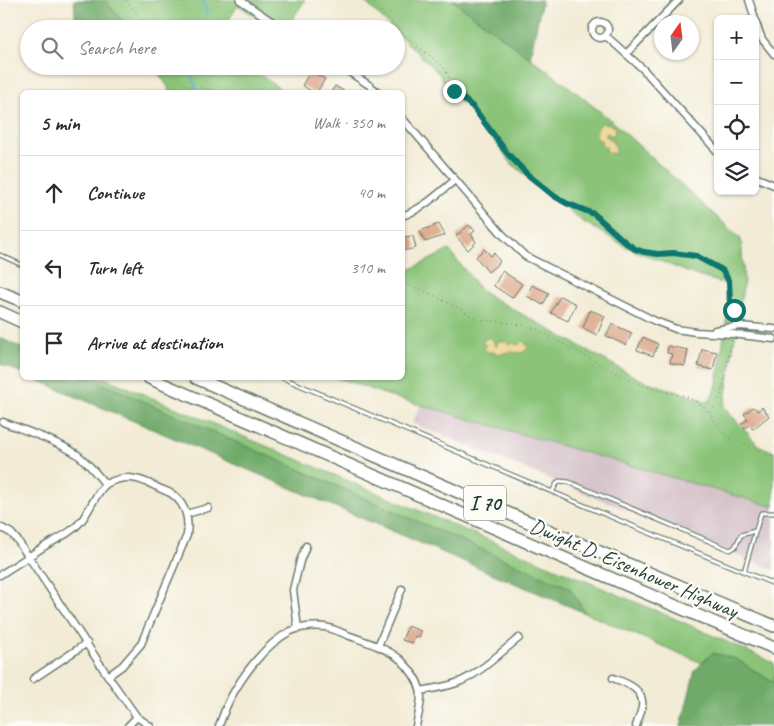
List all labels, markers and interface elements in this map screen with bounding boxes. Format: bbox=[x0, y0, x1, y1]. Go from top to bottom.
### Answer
north arrow bbox=[654, 15, 699, 60]
map controls bbox=[714, 15, 759, 195]
button: + bbox=[714, 15, 759, 60]
search box bbox=[20, 20, 405, 75]
icon: search bbox=[38, 34, 66, 62]
text: Search here bbox=[78, 36, 155, 60]
button: − bbox=[714, 60, 759, 105]
route end bbox=[443, 80, 466, 103]
button: locate bbox=[714, 105, 759, 150]
text: 5 min bbox=[40, 110, 80, 136]
text: Walk · 350 m bbox=[313, 113, 385, 133]
button: layers bbox=[714, 150, 759, 195]
icon: ahead bbox=[40, 179, 68, 207]
text: Continue bbox=[87, 181, 144, 205]
text: 40 m bbox=[358, 183, 385, 203]
icon: left bbox=[40, 254, 68, 282]
text: Turn left bbox=[87, 256, 142, 280]
text: 310 m bbox=[351, 258, 385, 278]
route start bbox=[723, 299, 746, 322]
icon: arrive bbox=[40, 329, 68, 357]
text: Arrive at destination bbox=[87, 331, 223, 355]
road number: I 70 bbox=[464, 486, 506, 520]
street label: Dwight D. Eisenhower Highway bbox=[526, 512, 744, 624]

